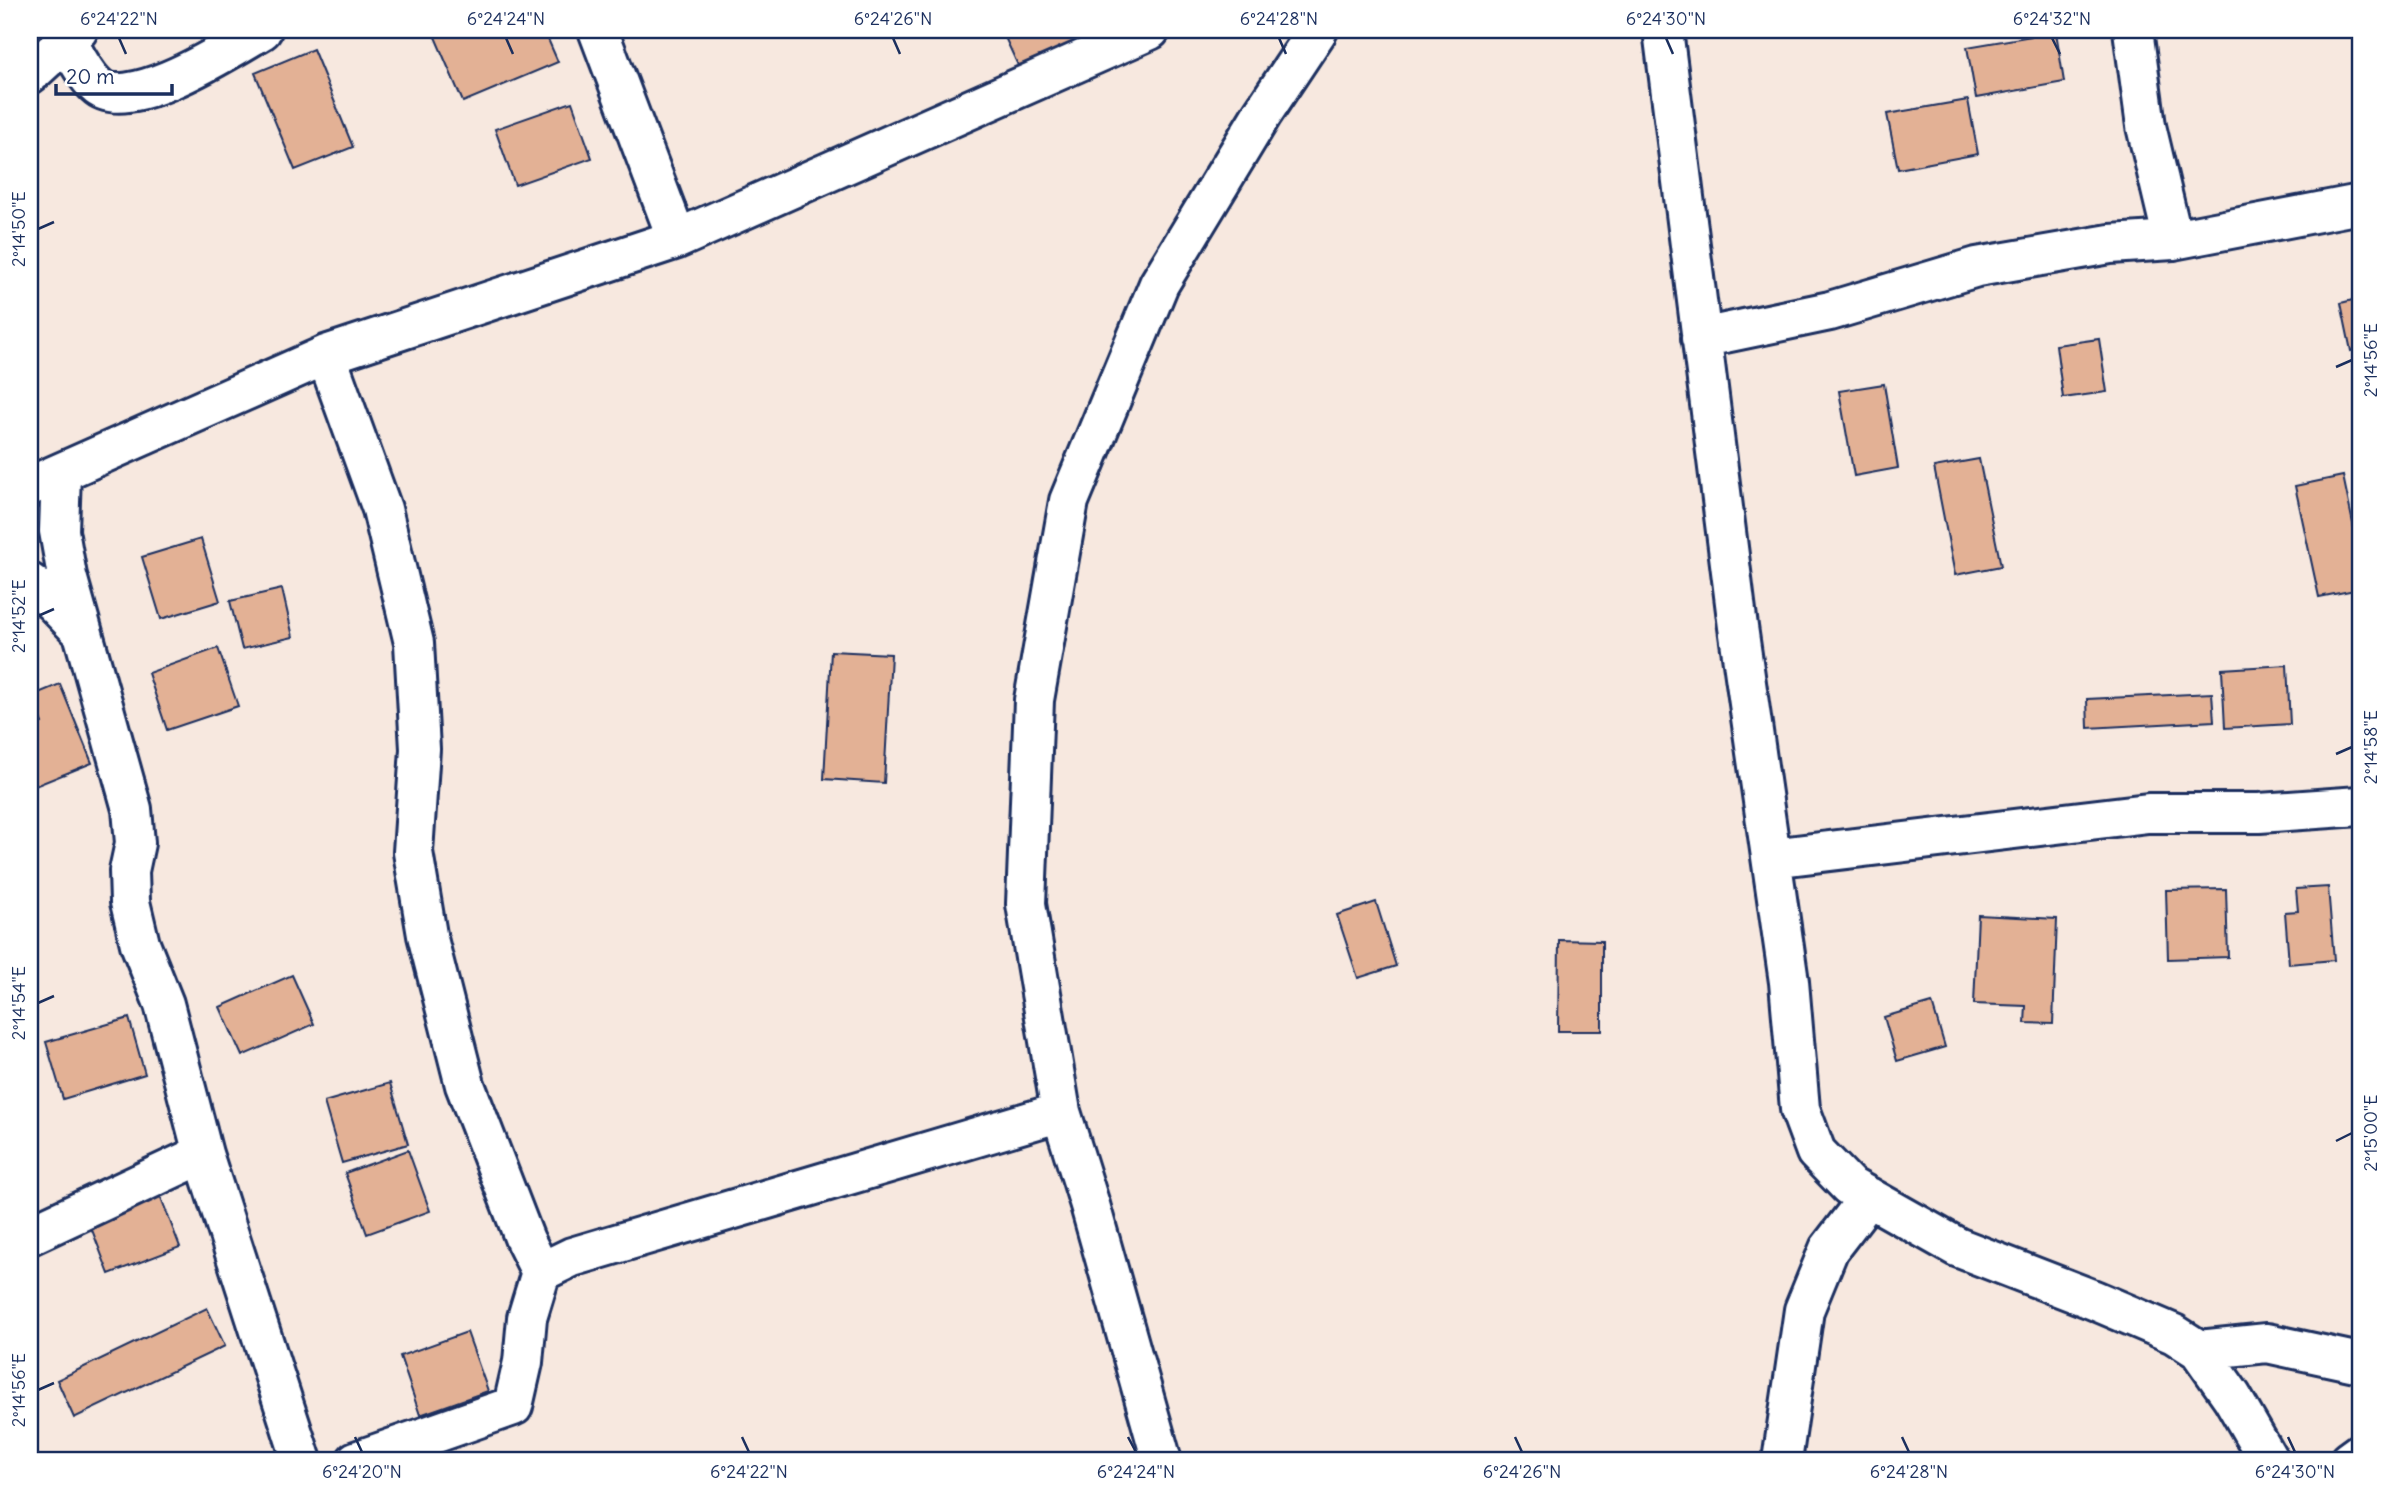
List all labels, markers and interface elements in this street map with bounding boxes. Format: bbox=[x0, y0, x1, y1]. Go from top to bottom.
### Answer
text: 6°24'22"N bbox=[80, 7, 158, 30]
text: 6°24'24"N bbox=[467, 7, 545, 30]
text: 6°24'26"N bbox=[854, 7, 932, 30]
text: 6°24'28"N bbox=[1240, 7, 1318, 30]
text: 6°24'30"N bbox=[1626, 7, 1706, 30]
text: 6°24'32"N bbox=[2013, 7, 2091, 30]
scale bar bbox=[56, 52, 172, 96]
text: 20 m bbox=[66, 63, 115, 90]
text: 2°14'50"E bbox=[7, 191, 30, 267]
text: 2°14'56"E bbox=[2359, 323, 2382, 397]
text: 2°14'52"E bbox=[7, 579, 30, 653]
text: 2°14'58"E bbox=[2359, 710, 2382, 784]
text: 2°14'54"E bbox=[7, 966, 30, 1040]
text: 2°15'00"E bbox=[2359, 1094, 2382, 1172]
text: 2°14'56"E bbox=[7, 1353, 30, 1427]
text: 6°24'20"N bbox=[322, 1460, 402, 1483]
text: 6°24'22"N bbox=[710, 1460, 788, 1483]
text: 6°24'24"N bbox=[1097, 1460, 1175, 1483]
text: 6°24'26"N bbox=[1483, 1460, 1561, 1483]
text: 6°24'28"N bbox=[1870, 1460, 1948, 1483]
text: 6°24'30"N bbox=[2255, 1460, 2335, 1483]

